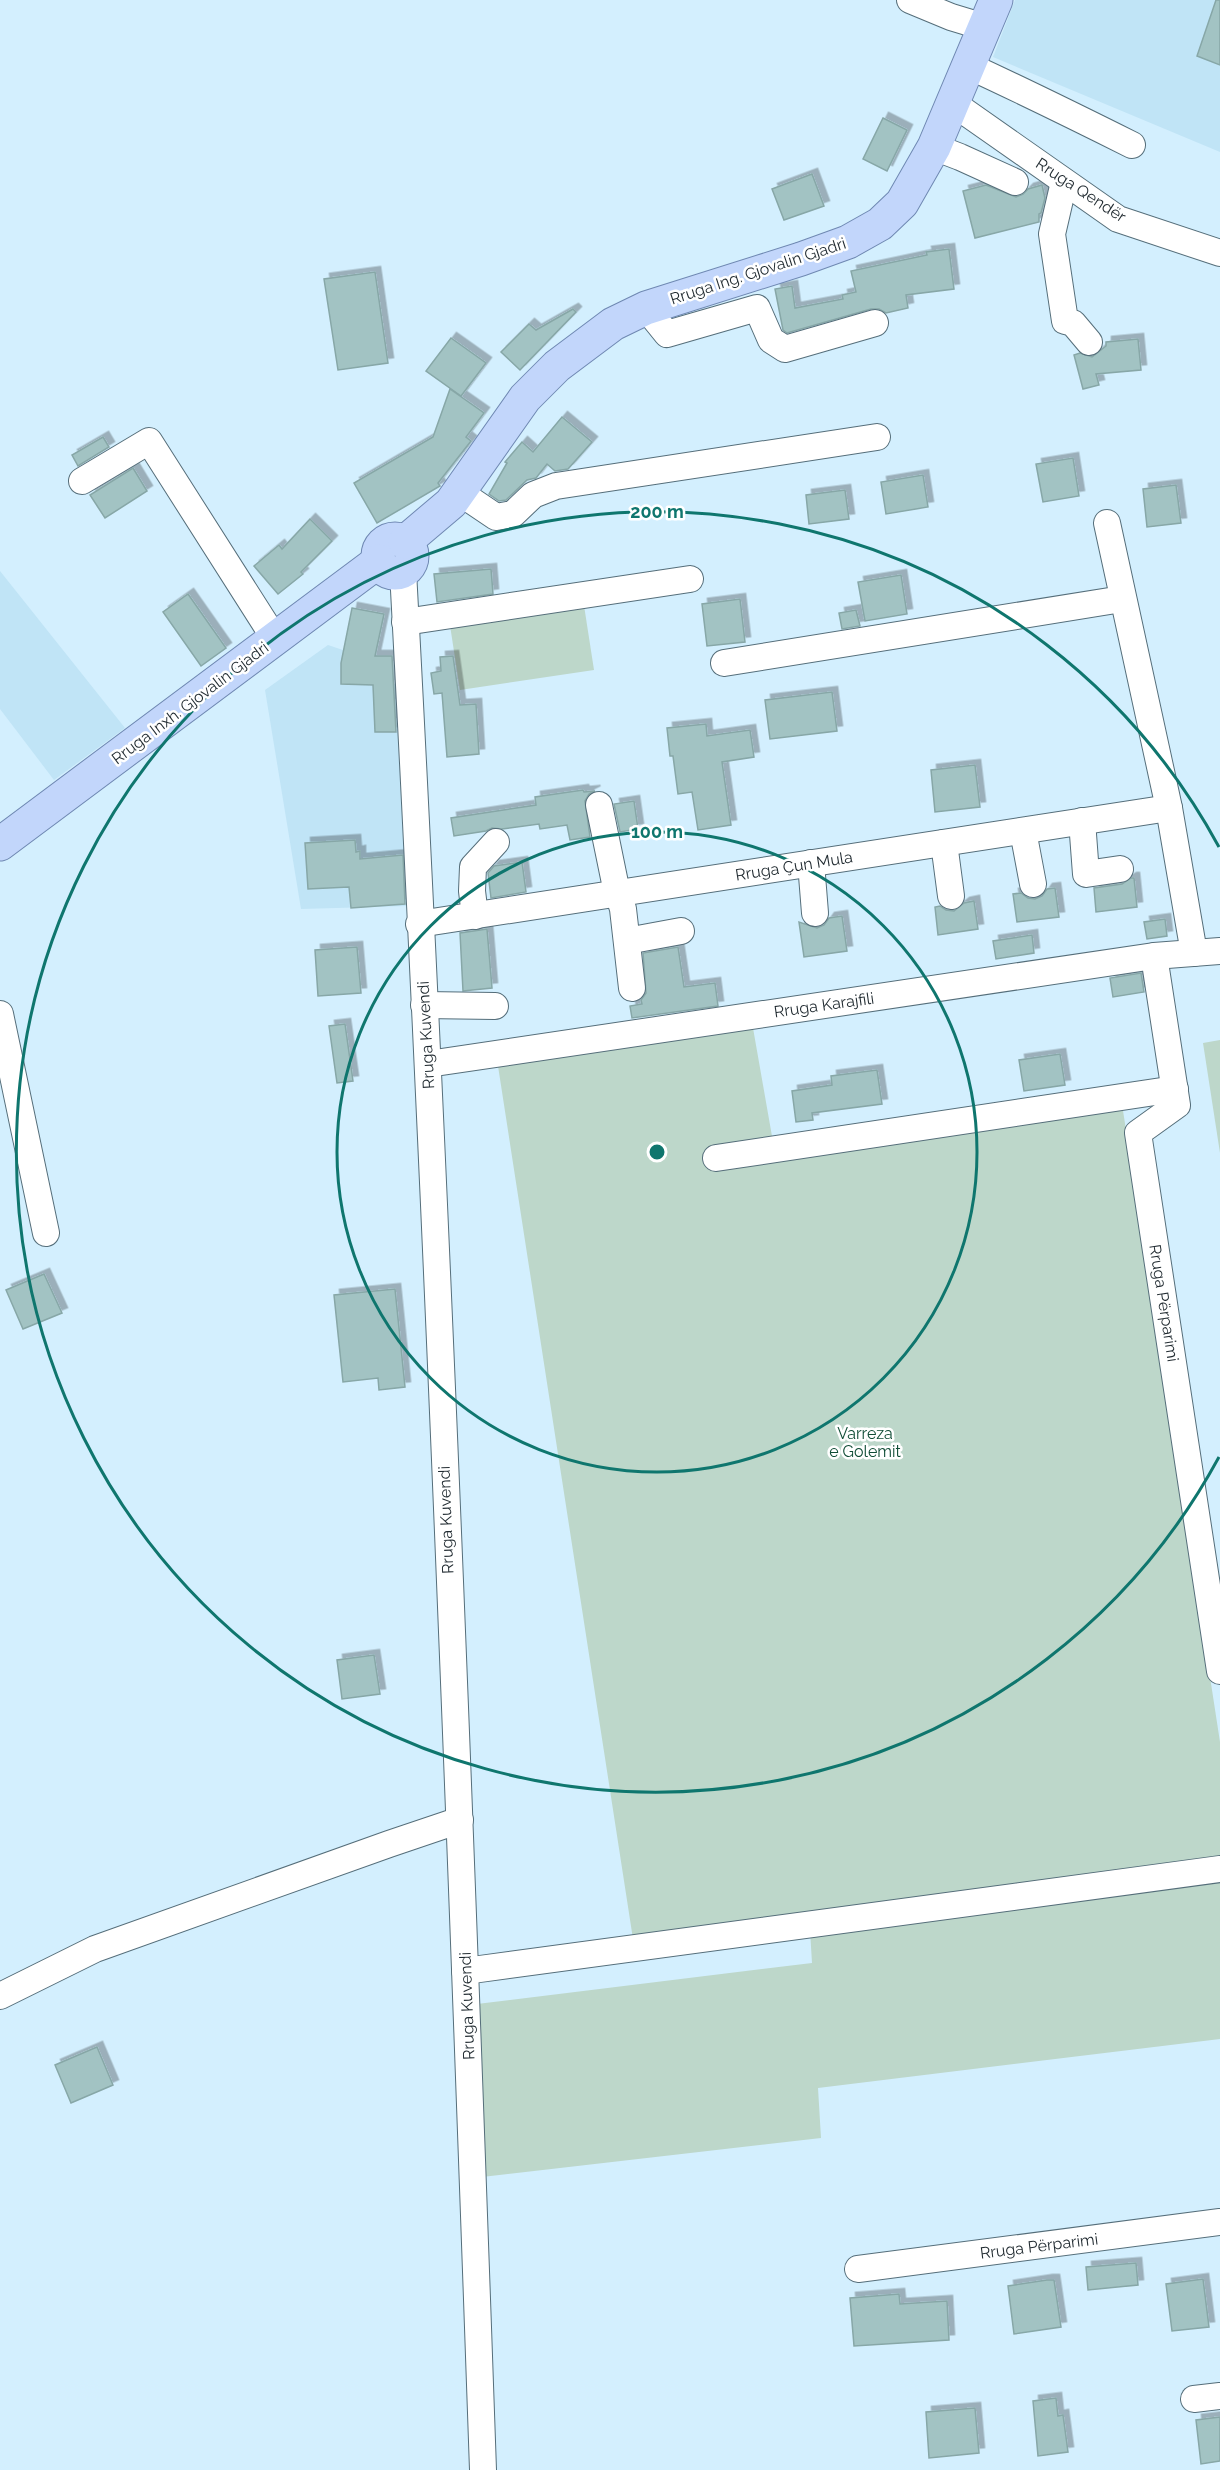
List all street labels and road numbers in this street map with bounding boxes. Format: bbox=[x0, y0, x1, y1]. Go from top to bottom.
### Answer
street label: Rruga Qendër bbox=[1032, 154, 1130, 226]
street label: Rruga Ing. Gjovalin Gjadri bbox=[668, 234, 848, 308]
street label: Rruga Inxh. Gjovalin Gjadri bbox=[108, 638, 272, 768]
street label: Rruga Çun Mula bbox=[734, 847, 854, 885]
street label: Rruga Kuvendi bbox=[414, 981, 438, 1089]
street label: Rruga Karajfili bbox=[773, 989, 875, 1021]
street label: Rruga Përparimi bbox=[1145, 1243, 1183, 1363]
street label: Rruga Kuvendi bbox=[435, 1466, 457, 1574]
street label: Rruga Kuvendi bbox=[456, 1952, 478, 2060]
street label: Rruga Përparimi bbox=[979, 2229, 1099, 2263]

